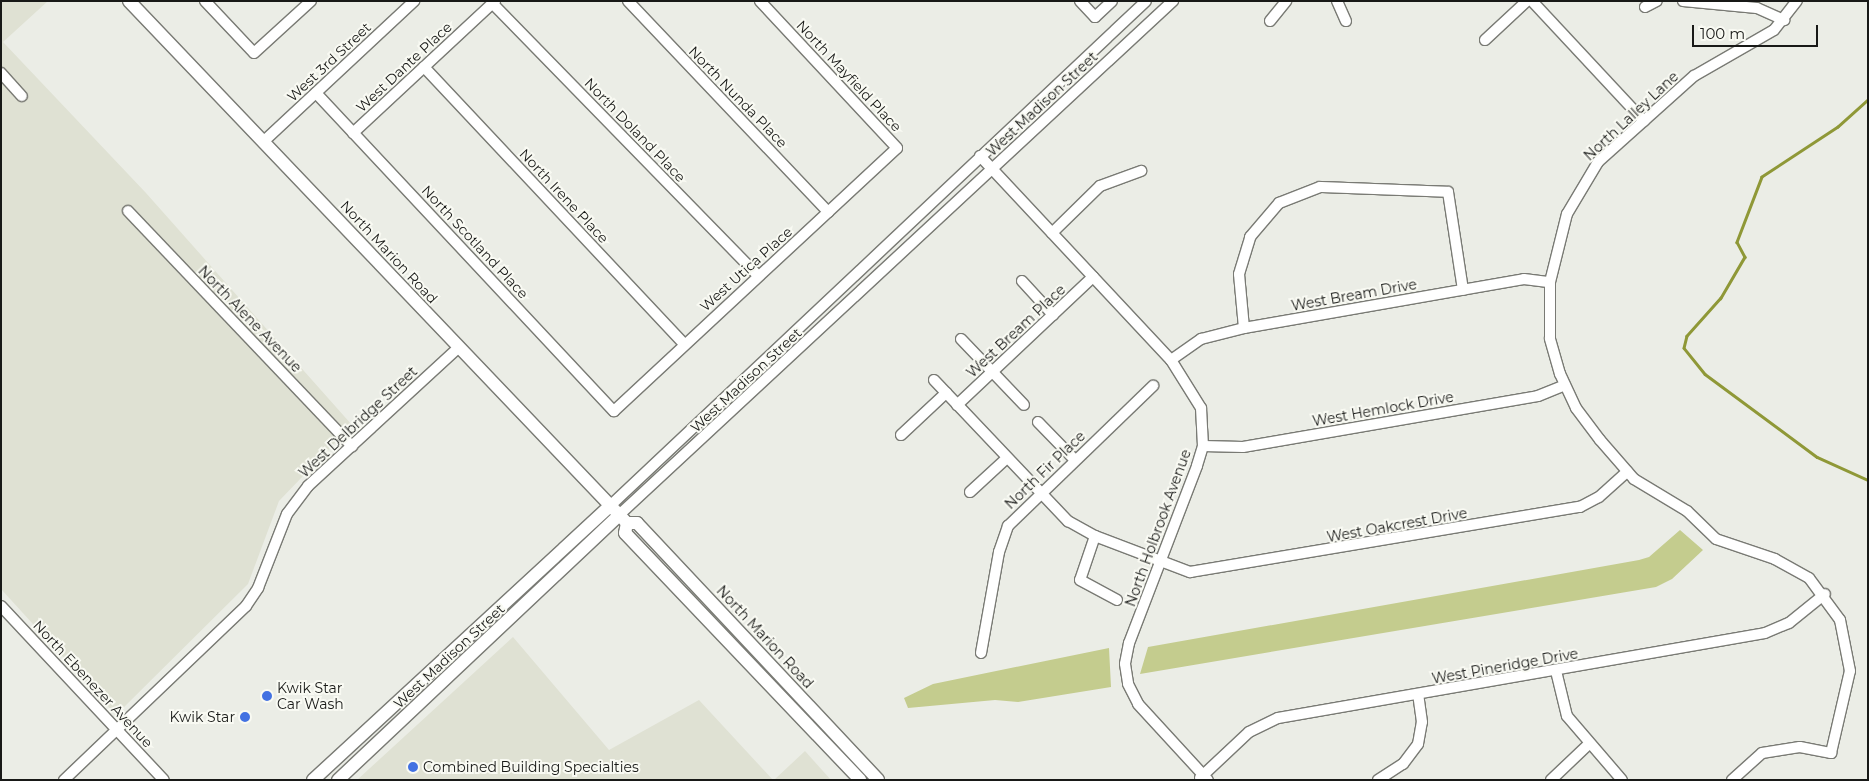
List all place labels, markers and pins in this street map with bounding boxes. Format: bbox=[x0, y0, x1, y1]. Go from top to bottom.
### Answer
place label: Kwik Star Car Wash bbox=[277, 680, 344, 712]
marker: Kwik Star Car Wash bbox=[261, 690, 273, 702]
place label: Kwik Star bbox=[170, 709, 235, 725]
marker: Kwik Star bbox=[239, 711, 251, 723]
place label: Combined Building Specialties bbox=[423, 759, 639, 775]
marker: Combined Building Specialties bbox=[407, 761, 419, 773]

